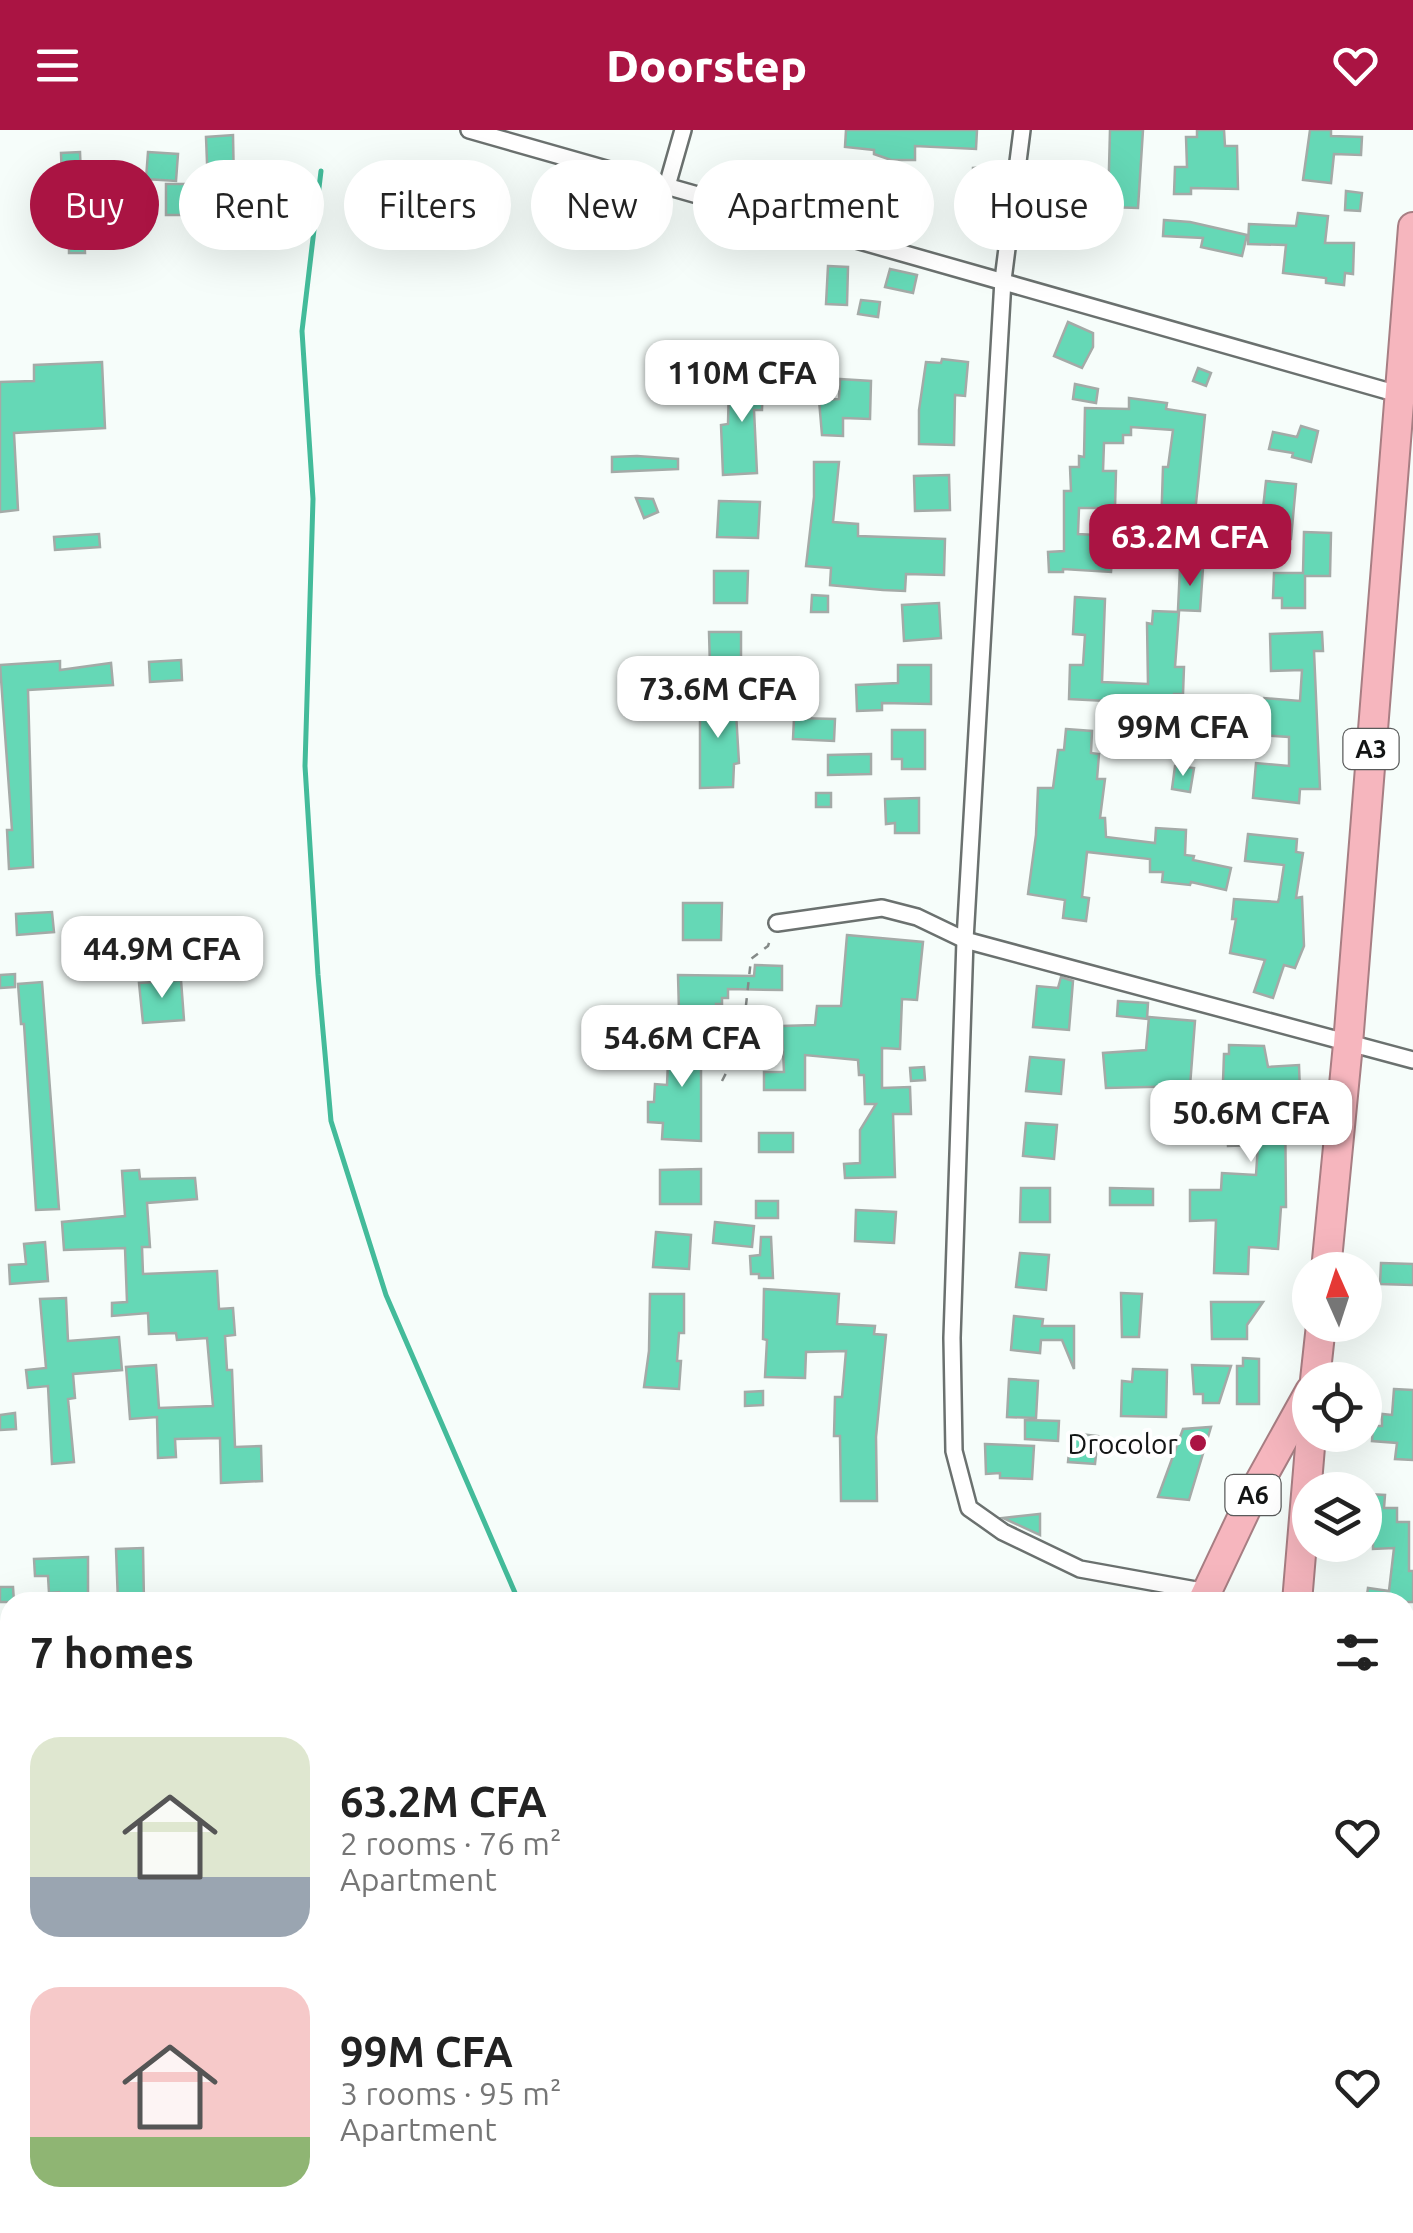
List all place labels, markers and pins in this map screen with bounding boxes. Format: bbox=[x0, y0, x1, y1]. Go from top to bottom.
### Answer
pin: 110M CFA bbox=[639, 340, 845, 425]
pin: 63.2M CFA bbox=[1076, 504, 1304, 589]
pin: 73.6M CFA bbox=[604, 656, 832, 741]
pin: 99M CFA bbox=[1091, 694, 1275, 779]
pin: 44.9M CFA bbox=[48, 916, 276, 1001]
pin: 54.6M CFA bbox=[568, 1005, 796, 1090]
pin: 50.6M CFA bbox=[1137, 1080, 1365, 1165]
place label: Drocolor bbox=[1068, 1428, 1178, 1459]
marker: Drocolor bbox=[1187, 1432, 1209, 1454]

